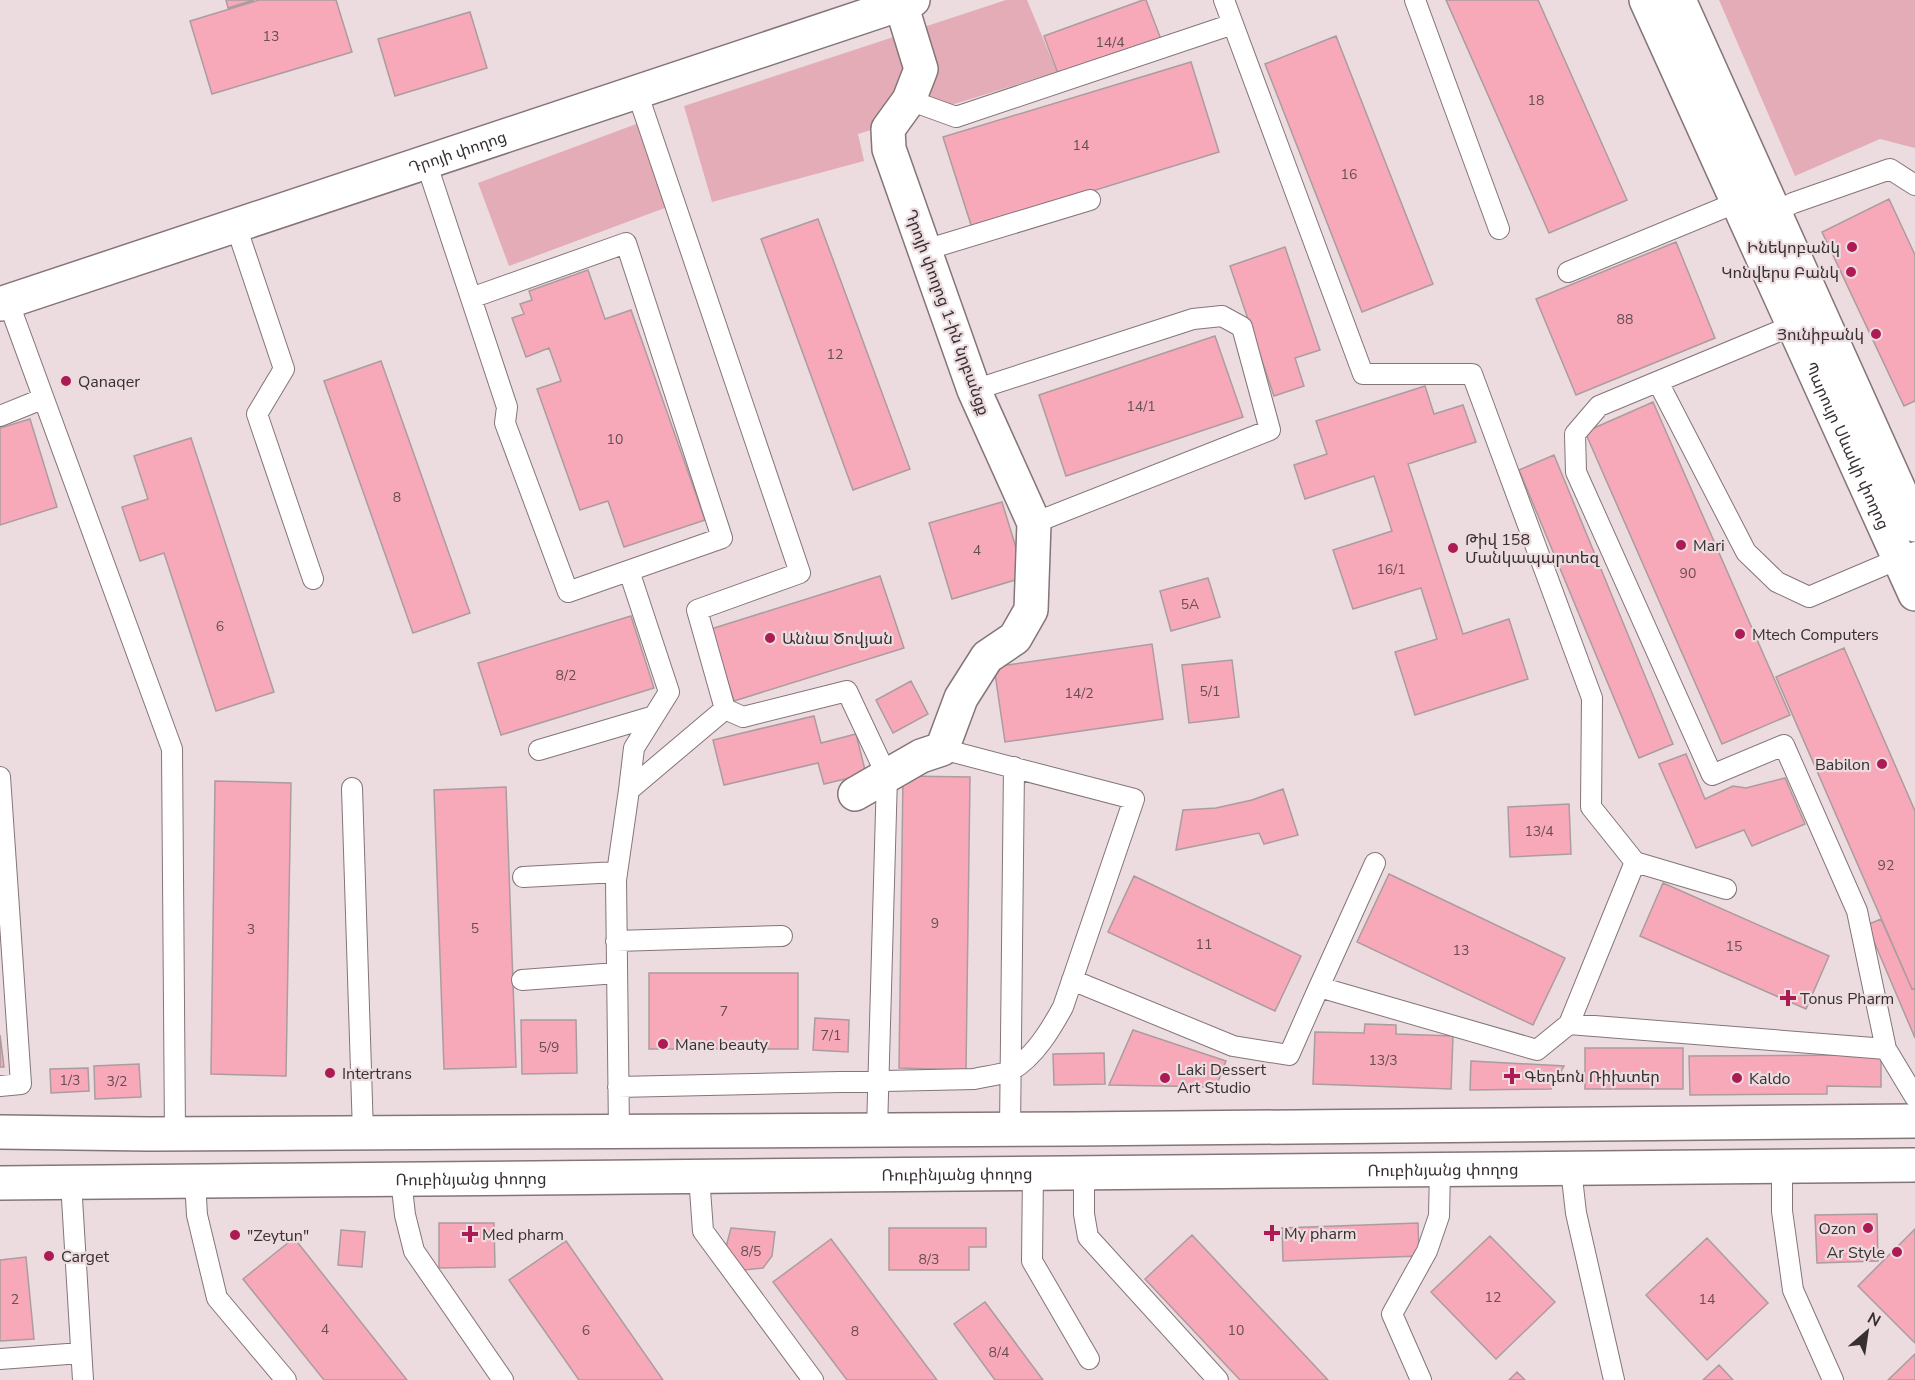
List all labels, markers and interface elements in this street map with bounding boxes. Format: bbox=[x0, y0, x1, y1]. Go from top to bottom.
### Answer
house number: 13 bbox=[263, 27, 279, 46]
house number: 14/4 bbox=[1095, 33, 1125, 52]
house number: 18 bbox=[1528, 91, 1544, 110]
street label: Դրոյի փողոց bbox=[406, 126, 510, 179]
house number: 14 bbox=[1073, 136, 1089, 155]
house number: 16 bbox=[1341, 165, 1357, 184]
street label: Դրոյի փողոց 1-ին նրբանցք bbox=[899, 206, 995, 418]
place label: Ինեկոբանկ bbox=[1747, 237, 1840, 259]
marker: Ինեկոբանկ bbox=[1845, 240, 1859, 254]
place label: Կոնվերս Բանկ bbox=[1721, 262, 1839, 284]
marker: Կոնվերս Բանկ bbox=[1844, 265, 1858, 279]
house number: 88 bbox=[1617, 310, 1633, 329]
place label: Յունիբանկ bbox=[1777, 324, 1864, 346]
marker: Յունիբանկ bbox=[1869, 327, 1883, 341]
house number: 12 bbox=[827, 345, 843, 364]
street label: Պարույր Սևակի փողոց bbox=[1799, 358, 1894, 533]
place label: Qanaqer bbox=[78, 371, 140, 393]
marker: Qanaqer bbox=[59, 374, 73, 388]
house number: 14/1 bbox=[1126, 397, 1156, 416]
house number: 10 bbox=[607, 430, 623, 449]
house number: 8 bbox=[393, 488, 401, 507]
place label: Թիվ 158 Մանկապարտեզ bbox=[1465, 529, 1600, 569]
place label: Mari bbox=[1693, 535, 1725, 557]
marker: Mari bbox=[1674, 538, 1688, 552]
house number: 4 bbox=[973, 541, 981, 560]
marker: Թիվ 158 Մանկապարտեզ bbox=[1446, 541, 1460, 555]
house number: 16/1 bbox=[1376, 560, 1406, 579]
house number: 90 bbox=[1680, 564, 1696, 583]
house number: 5A bbox=[1181, 595, 1199, 614]
house number: 6 bbox=[216, 617, 224, 636]
place label: Mtech Computers bbox=[1752, 624, 1879, 646]
marker: Mtech Computers bbox=[1733, 627, 1747, 641]
place label: Աննա Ծովյան bbox=[782, 628, 893, 650]
marker: Աննա Ծովյան bbox=[763, 631, 777, 645]
house number: 8/2 bbox=[556, 666, 576, 685]
house number: 5/1 bbox=[1200, 682, 1220, 701]
house number: 14/2 bbox=[1064, 684, 1094, 703]
place label: Babilon bbox=[1815, 754, 1870, 776]
marker: Babilon bbox=[1875, 757, 1889, 771]
house number: 13/4 bbox=[1524, 822, 1554, 841]
house number: 92 bbox=[1878, 856, 1894, 875]
house number: 9 bbox=[931, 914, 939, 933]
house number: 5 bbox=[471, 919, 479, 938]
house number: 3 bbox=[247, 920, 255, 939]
house number: 11 bbox=[1196, 935, 1212, 954]
house number: 15 bbox=[1726, 937, 1742, 956]
house number: 13 bbox=[1453, 941, 1469, 960]
place label: Tonus Pharm bbox=[1800, 988, 1894, 1010]
marker: Tonus Pharm bbox=[1781, 991, 1795, 1005]
house number: 7 bbox=[720, 1002, 728, 1021]
house number: 7/1 bbox=[821, 1026, 841, 1045]
place label: Mane beauty bbox=[675, 1034, 769, 1056]
marker: Mane beauty bbox=[656, 1037, 670, 1051]
house number: 5/9 bbox=[539, 1038, 559, 1057]
house number: 13/3 bbox=[1368, 1051, 1398, 1070]
place label: Laki Dessert Art Studio bbox=[1177, 1059, 1266, 1099]
place label: Intertrans bbox=[342, 1063, 412, 1085]
marker: Intertrans bbox=[323, 1066, 337, 1080]
place label: Գեդեոն Ռիխտեր bbox=[1524, 1066, 1660, 1088]
place label: Kaldo bbox=[1749, 1068, 1790, 1090]
marker: Գեդեոն Ռիխտեր bbox=[1505, 1069, 1519, 1083]
house number: 1/3 bbox=[60, 1071, 80, 1090]
marker: Laki Dessert Art Studio bbox=[1158, 1071, 1172, 1085]
marker: Kaldo bbox=[1730, 1071, 1744, 1085]
house number: 3/2 bbox=[107, 1072, 127, 1091]
street label: Ռուբինյանց փողոց bbox=[1367, 1159, 1519, 1182]
street label: Ռուբինյանց փողոց bbox=[881, 1163, 1033, 1187]
street label: Ռուբինյանց փողոց bbox=[395, 1168, 547, 1191]
place label: Ozon bbox=[1818, 1218, 1856, 1240]
marker: Ozon bbox=[1861, 1221, 1875, 1235]
place label: My pharm bbox=[1284, 1223, 1356, 1245]
place label: Med pharm bbox=[482, 1224, 564, 1246]
place label: "Zeytun" bbox=[247, 1225, 309, 1247]
marker: My pharm bbox=[1265, 1226, 1279, 1240]
marker: Med pharm bbox=[463, 1227, 477, 1241]
marker: "Zeytun" bbox=[228, 1228, 242, 1242]
house number: 8/5 bbox=[741, 1242, 761, 1261]
place label: Ar Style bbox=[1827, 1242, 1885, 1264]
marker: Ar Style bbox=[1890, 1245, 1904, 1259]
place label: Carget bbox=[61, 1246, 109, 1268]
marker: Carget bbox=[42, 1249, 56, 1263]
house number: 8/3 bbox=[919, 1250, 939, 1269]
house number: 12 bbox=[1485, 1288, 1501, 1307]
house number: 2 bbox=[11, 1290, 19, 1309]
house number: 14 bbox=[1699, 1290, 1715, 1309]
north arrow bbox=[1837, 1302, 1897, 1362]
text: N bbox=[1863, 1307, 1884, 1332]
house number: 4 bbox=[321, 1320, 329, 1339]
house number: 6 bbox=[582, 1321, 590, 1340]
house number: 10 bbox=[1228, 1321, 1244, 1340]
house number: 8 bbox=[851, 1322, 859, 1341]
house number: 8/4 bbox=[989, 1343, 1009, 1362]

